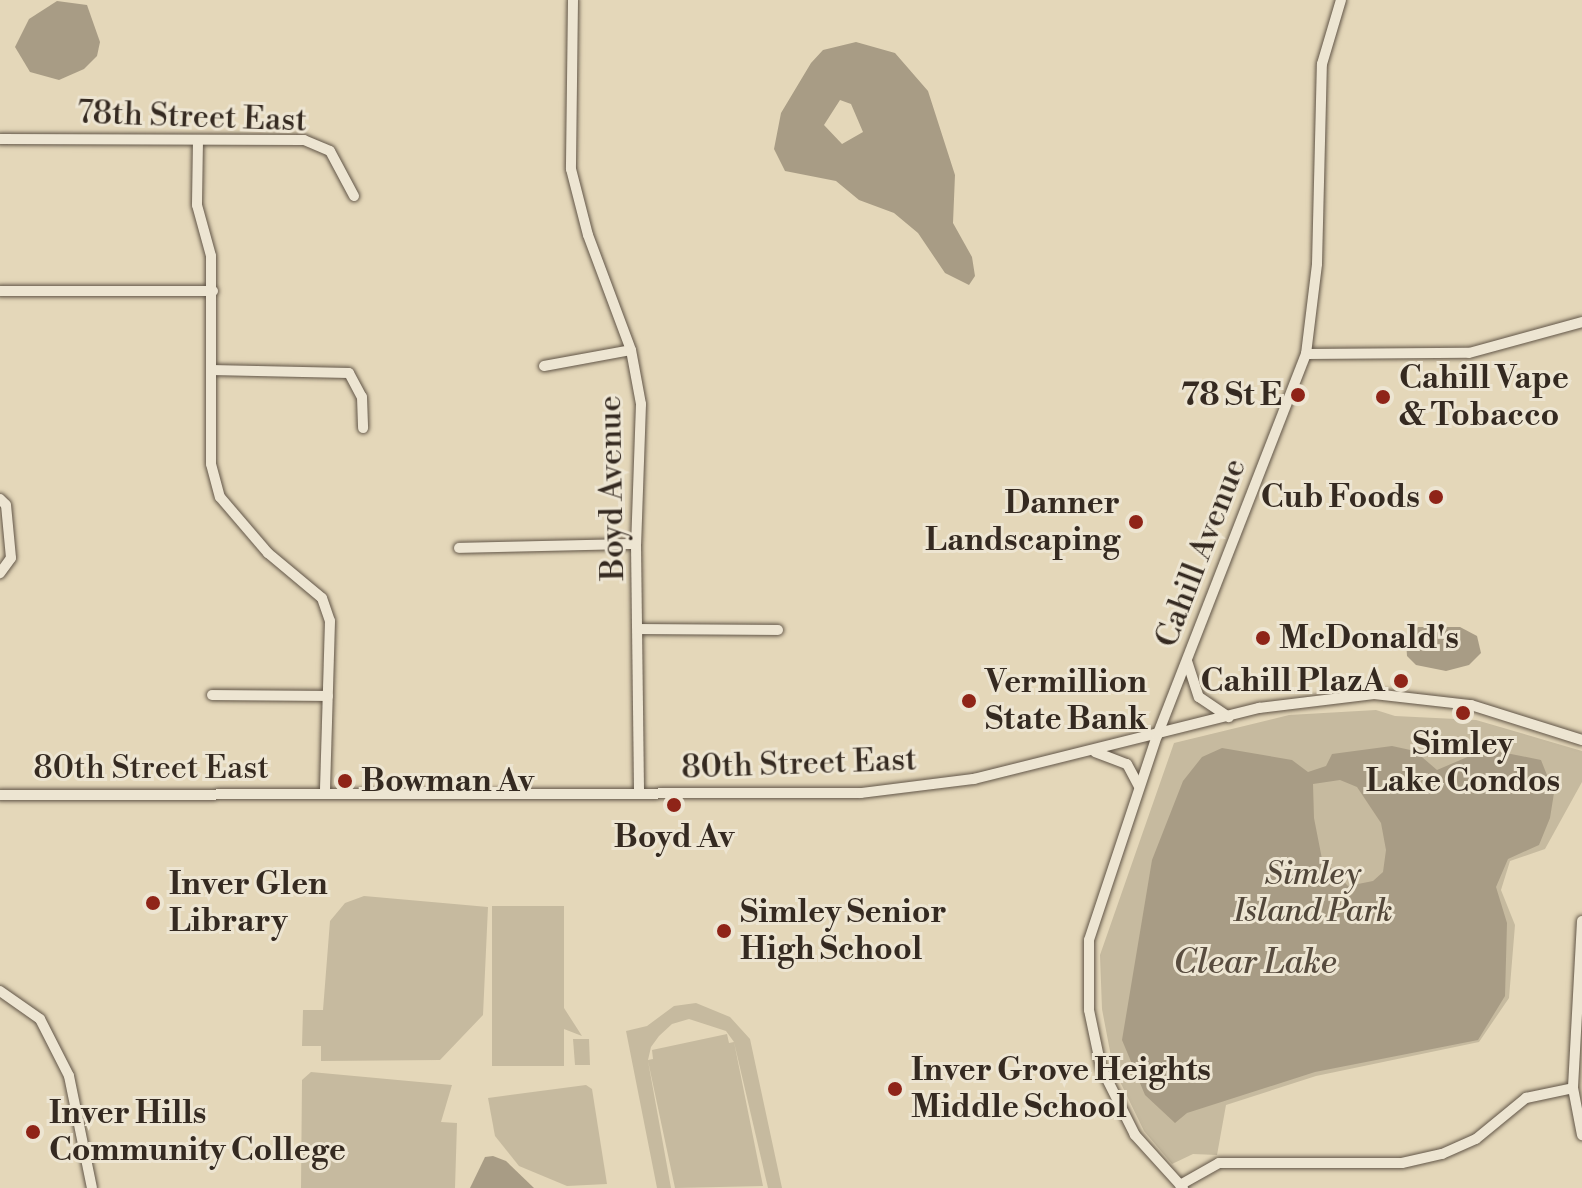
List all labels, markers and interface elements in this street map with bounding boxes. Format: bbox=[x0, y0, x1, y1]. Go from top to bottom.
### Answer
street label: 78th Street East bbox=[76, 94, 308, 140]
place label: Cahill Vape & Tobacco bbox=[1399, 360, 1569, 435]
place label: 78 St E bbox=[1181, 376, 1282, 414]
marker: 78 St E bbox=[1289, 386, 1307, 404]
marker: Cahill Vape & Tobacco bbox=[1374, 388, 1392, 406]
street label: Boyd Avenue bbox=[591, 395, 633, 581]
street label: Cahill Avenue bbox=[1147, 453, 1255, 653]
place label: Cub Foods bbox=[1261, 478, 1420, 516]
place label: Danner Landscaping bbox=[925, 485, 1120, 560]
marker: Cub Foods bbox=[1427, 488, 1445, 506]
marker: Danner Landscaping bbox=[1127, 513, 1145, 531]
place label: McDonald's bbox=[1279, 619, 1459, 657]
marker: McDonald's bbox=[1254, 629, 1272, 647]
place label: Cahill PlazA bbox=[1200, 662, 1385, 700]
place label: Vermillion State Bank bbox=[985, 664, 1148, 739]
marker: Cahill PlazA bbox=[1392, 672, 1410, 690]
marker: Vermillion State Bank bbox=[960, 692, 978, 710]
marker: Simley Lake Condos bbox=[1454, 704, 1472, 722]
place label: Simley Lake Condos bbox=[1366, 726, 1560, 801]
street label: 80th Street East bbox=[681, 741, 917, 787]
street label: 80th Street East bbox=[33, 749, 269, 787]
place label: Bowman Av bbox=[361, 762, 534, 800]
marker: Bowman Av bbox=[336, 772, 354, 790]
marker: Boyd Av bbox=[665, 796, 683, 814]
place label: Boyd Av bbox=[614, 818, 734, 856]
park label: Simley Island Park bbox=[1233, 856, 1393, 931]
place label: Inver Glen Library bbox=[169, 866, 328, 941]
marker: Inver Glen Library bbox=[144, 894, 162, 912]
place label: Simley Senior High School bbox=[740, 894, 947, 969]
marker: Simley Senior High School bbox=[715, 922, 733, 940]
water label: Clear Lake bbox=[1173, 944, 1337, 984]
place label: Inver Grove Heights Middle School bbox=[911, 1052, 1211, 1127]
marker: Inver Grove Heights Middle School bbox=[886, 1080, 904, 1098]
place label: Inver Hills Community College bbox=[49, 1095, 346, 1170]
marker: Inver Hills Community College bbox=[24, 1123, 42, 1141]

